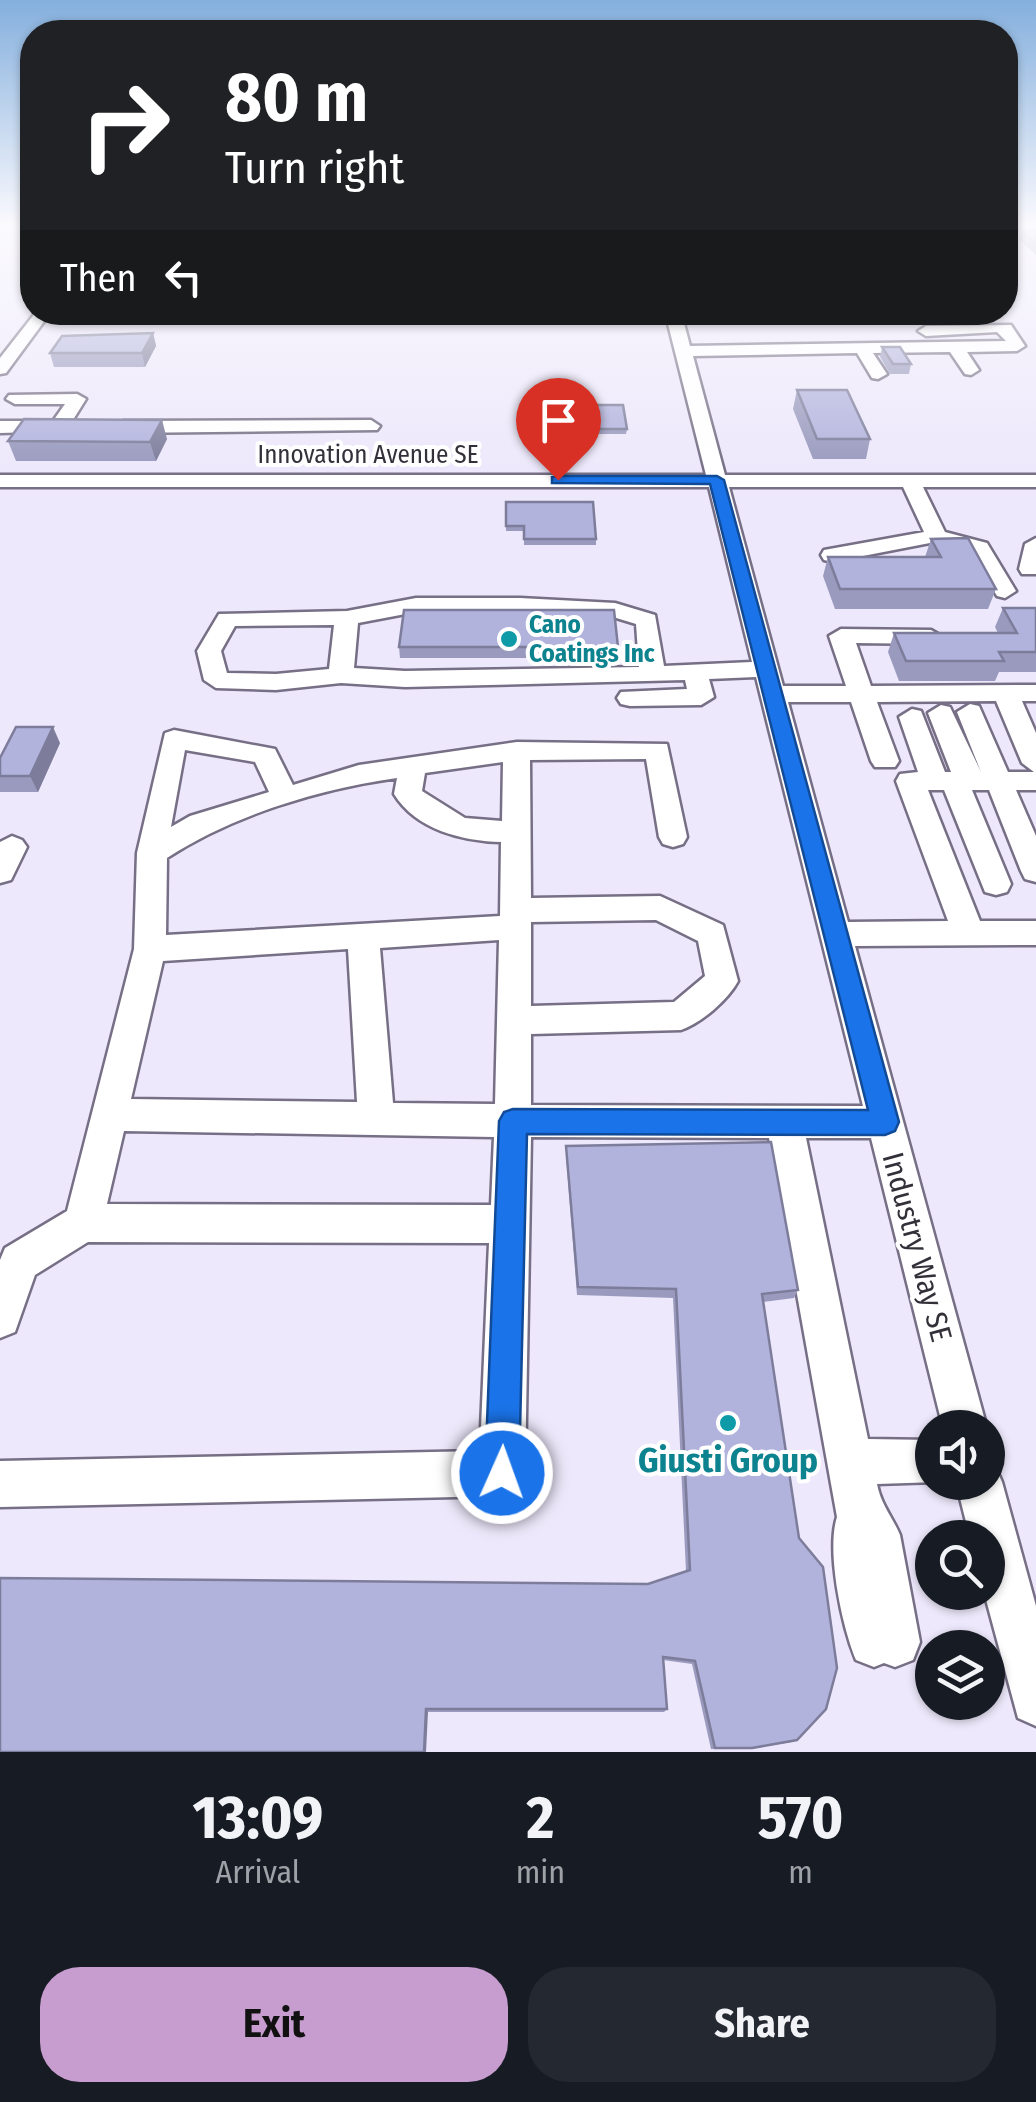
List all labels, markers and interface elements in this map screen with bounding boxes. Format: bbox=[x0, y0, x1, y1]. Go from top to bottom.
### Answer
text: 80 m bbox=[225, 56, 368, 140]
icon: right bbox=[60, 60, 190, 190]
text: Turn right bbox=[225, 141, 404, 195]
icon: left bbox=[156, 250, 211, 305]
text: Then bbox=[60, 255, 136, 301]
pin bbox=[516, 378, 601, 481]
icon: arrive bbox=[531, 393, 586, 448]
street label: Innovation Avenue SE bbox=[258, 440, 478, 470]
place label: Cano Coatings Inc bbox=[529, 610, 655, 669]
marker: Cano Coatings Inc bbox=[498, 628, 520, 650]
street label: Industry Way SE bbox=[874, 1149, 960, 1345]
map controls bbox=[915, 1410, 1005, 1720]
button: sound bbox=[915, 1410, 1005, 1500]
marker: Giusti Group bbox=[717, 1412, 739, 1434]
position arrow bbox=[450, 1421, 554, 1525]
place label: Giusti Group bbox=[638, 1439, 818, 1481]
button: search bbox=[915, 1520, 1005, 1610]
button: layers bbox=[915, 1630, 1005, 1720]
text: 13:09 bbox=[192, 1782, 323, 1854]
text: 2 bbox=[527, 1782, 554, 1854]
text: 570 bbox=[758, 1782, 844, 1854]
text: Arrival bbox=[215, 1853, 300, 1891]
text: min bbox=[516, 1853, 565, 1891]
text: m bbox=[788, 1853, 813, 1891]
button: Exit bbox=[40, 1967, 508, 2082]
button: Share bbox=[528, 1967, 996, 2082]

